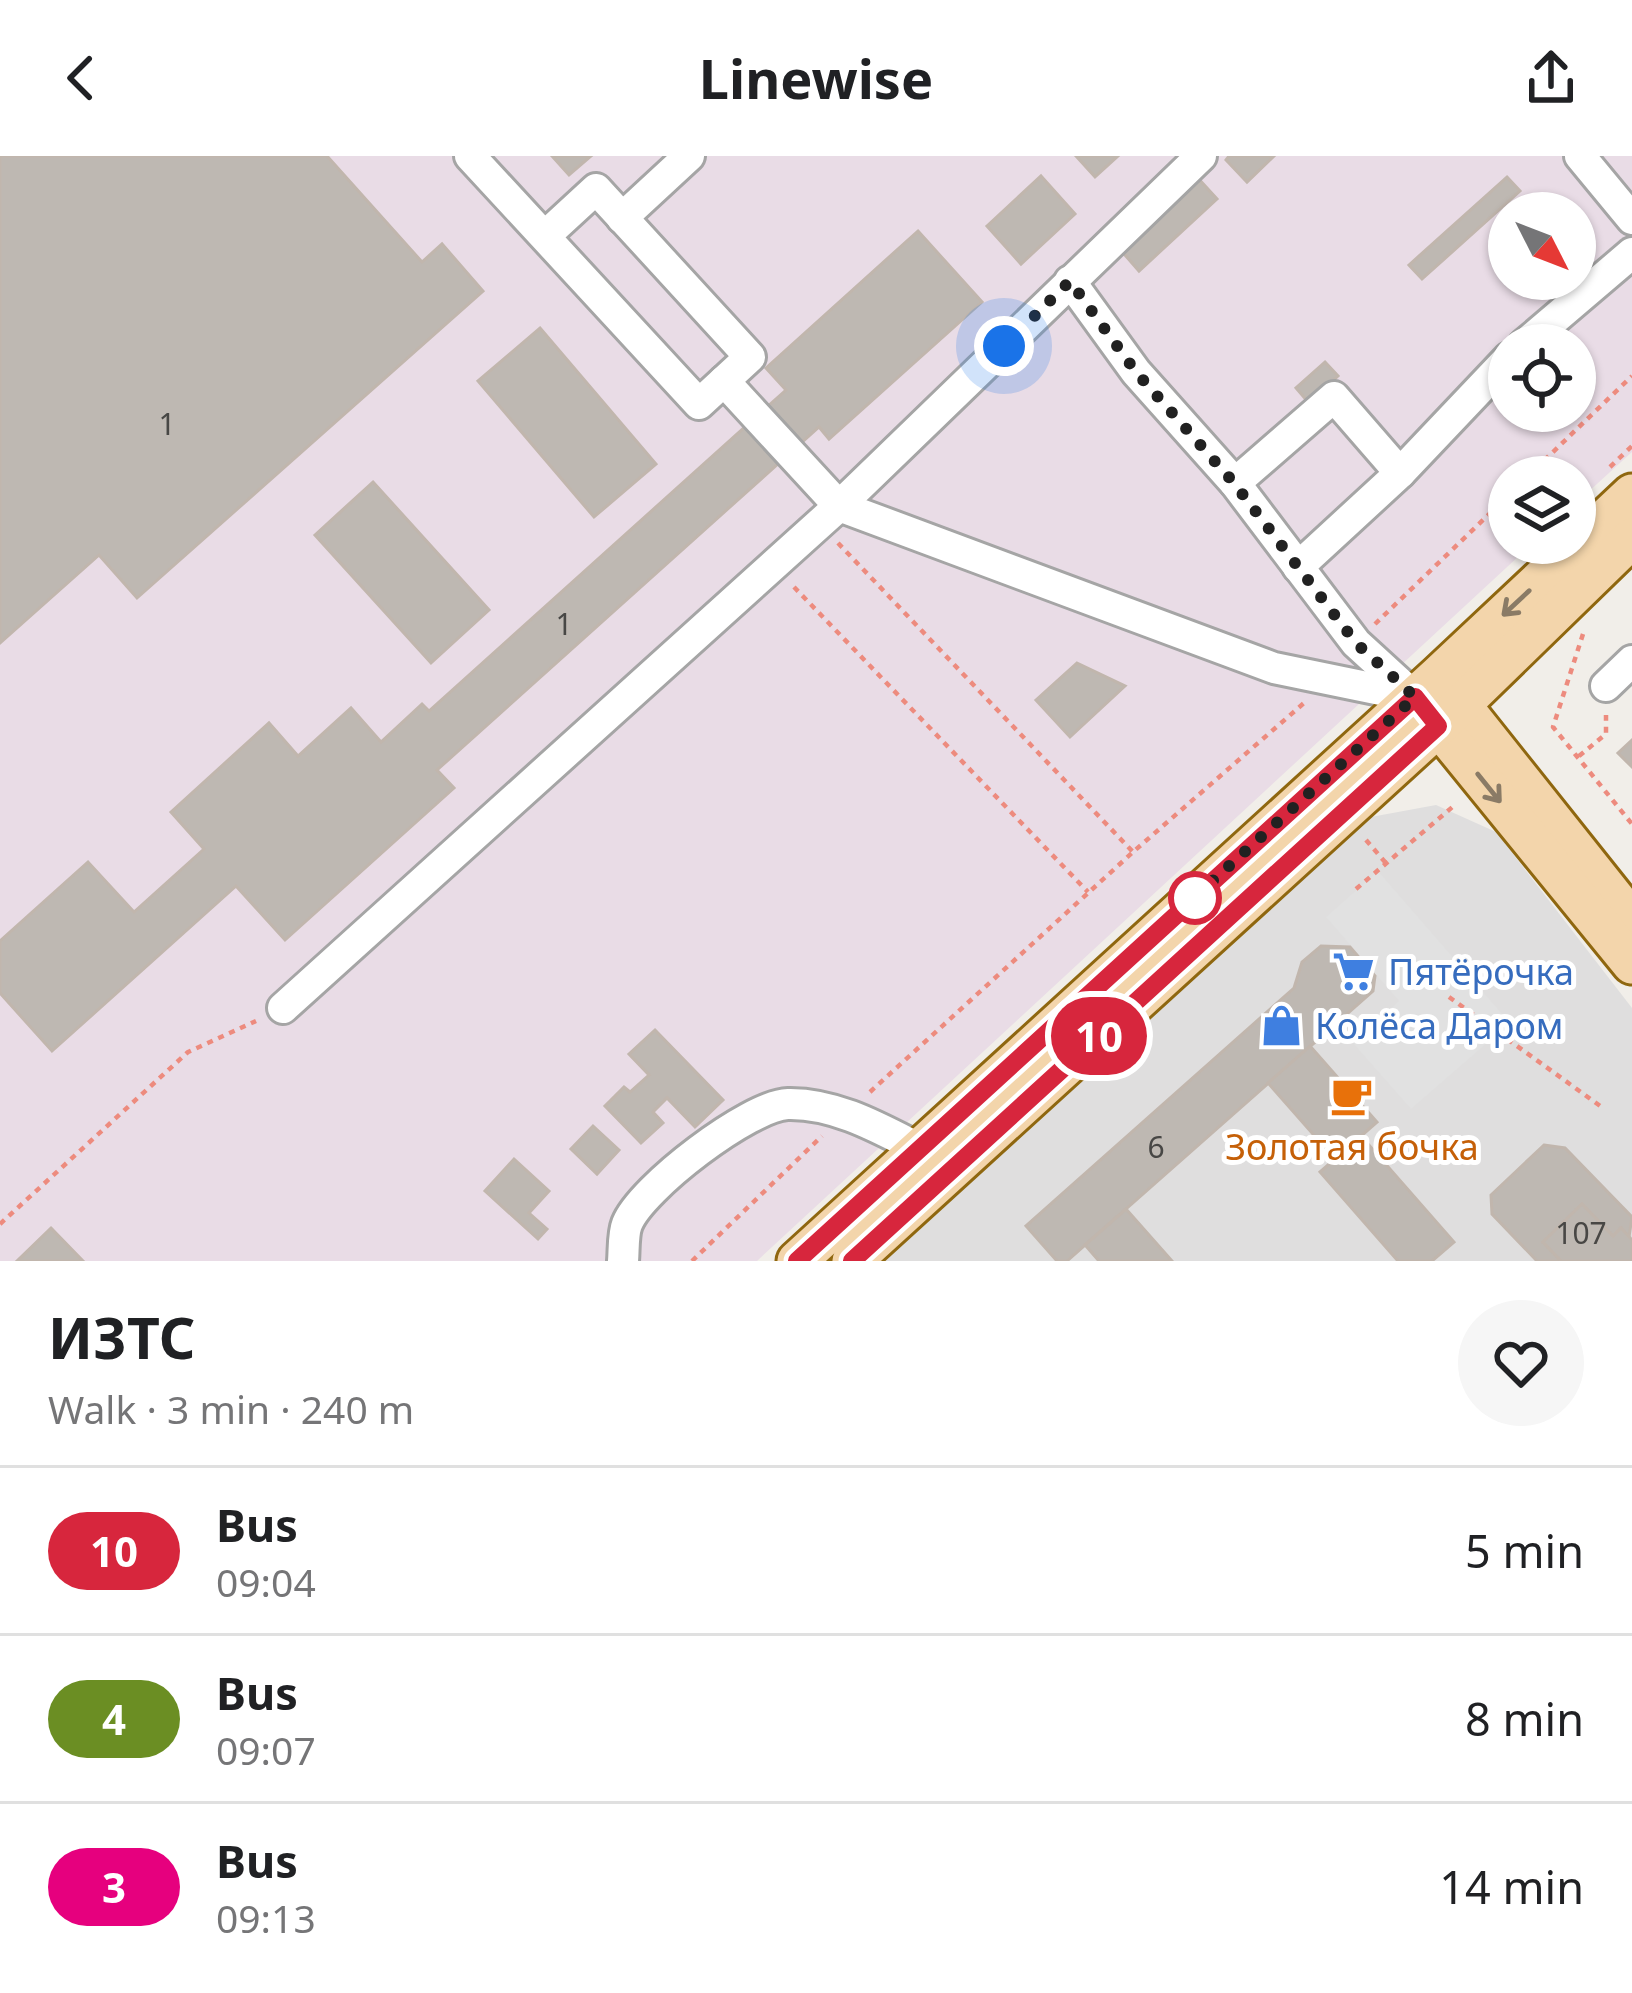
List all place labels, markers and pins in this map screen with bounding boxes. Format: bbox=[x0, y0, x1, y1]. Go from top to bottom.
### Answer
unlabelled marker bbox=[1170, 873, 1220, 923]
place label: Пятёрочка bbox=[1388, 947, 1574, 996]
supermarket icon: Пятёрочка bbox=[1331, 948, 1377, 994]
place label: Колёса Даром bbox=[1315, 1001, 1563, 1050]
shop icon: Колёса Даром bbox=[1258, 1002, 1304, 1048]
cafe icon: Золотая бочка bbox=[1329, 1073, 1375, 1119]
place label: Золотая бочка bbox=[1225, 1122, 1479, 1171]

